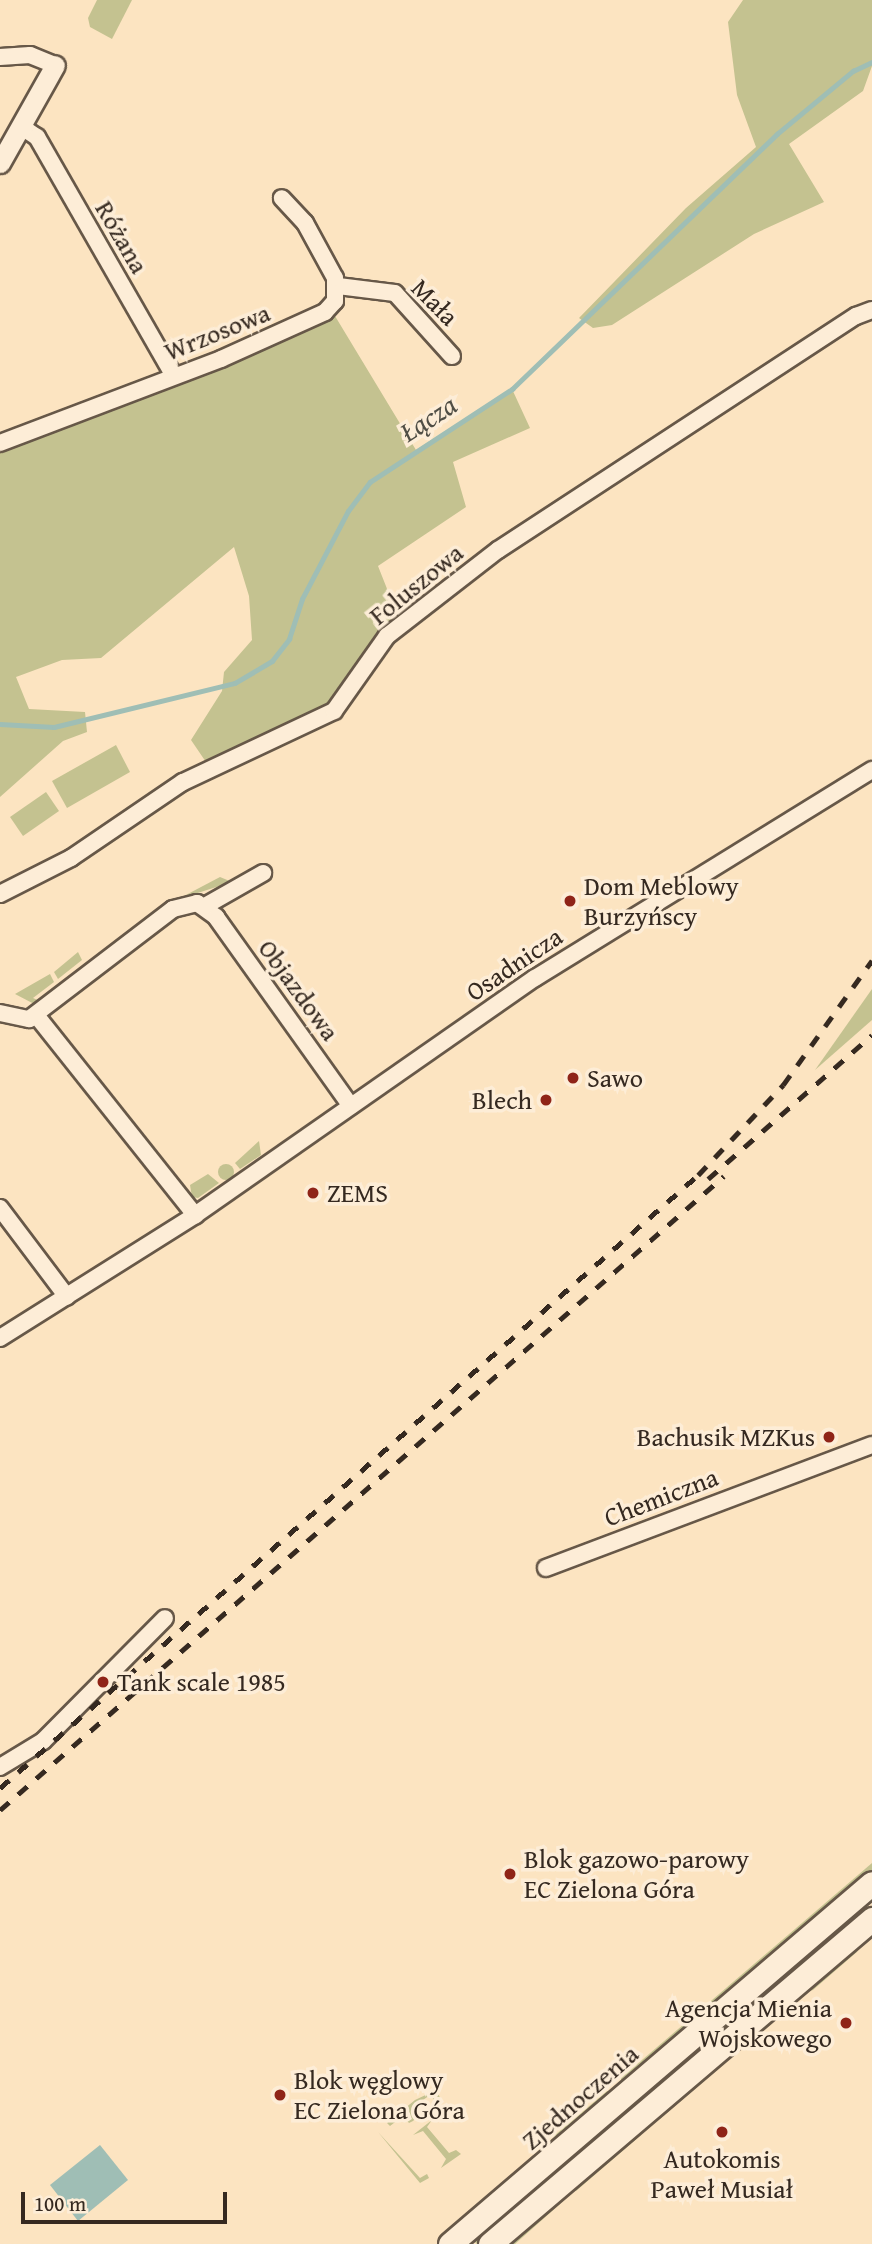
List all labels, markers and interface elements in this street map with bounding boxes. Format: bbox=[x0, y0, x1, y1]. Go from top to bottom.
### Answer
street label: Różana bbox=[89, 195, 155, 279]
street label: Mała bbox=[405, 272, 465, 332]
street label: Wrzosowa bbox=[160, 297, 274, 367]
water label: Łącza bbox=[393, 387, 463, 449]
street label: Foluszowa bbox=[363, 537, 469, 631]
place label: Dom Meblowy Burzyńscy bbox=[584, 870, 739, 931]
marker: Dom Meblowy Burzyńscy bbox=[562, 893, 578, 909]
street label: Osadnicza bbox=[460, 920, 568, 1008]
street label: Objazdowa bbox=[252, 934, 346, 1046]
place label: Sawo bbox=[587, 1062, 643, 1094]
marker: Sawo bbox=[565, 1070, 581, 1086]
place label: Blech bbox=[472, 1084, 532, 1116]
marker: Blech bbox=[538, 1092, 554, 1108]
place label: ZEMS bbox=[327, 1177, 388, 1209]
marker: ZEMS bbox=[305, 1185, 321, 1201]
place label: Bachusik MZKus bbox=[637, 1421, 815, 1453]
marker: Bachusik MZKus bbox=[821, 1429, 837, 1445]
street label: Chemiczna bbox=[600, 1461, 722, 1533]
place label: Tank scale 1985 bbox=[117, 1666, 286, 1698]
marker: Tank scale 1985 bbox=[95, 1674, 111, 1690]
place label: Blok gazowo-parowy EC Zielona Góra bbox=[524, 1843, 749, 1904]
marker: Blok gazowo-parowy EC Zielona Góra bbox=[502, 1866, 518, 1882]
place label: Agencja Mienia Wojskowego bbox=[665, 1992, 832, 2054]
marker: Agencja Mienia Wojskowego bbox=[838, 2015, 854, 2031]
street label: Zjednoczenia bbox=[515, 2038, 645, 2156]
place label: Blok węglowy EC Zielona Góra bbox=[294, 2064, 465, 2126]
marker: Blok węglowy EC Zielona Góra bbox=[272, 2087, 288, 2103]
marker: Autokomis Paweł Musiał bbox=[714, 2124, 730, 2140]
place label: Autokomis Paweł Musiał bbox=[651, 2143, 793, 2204]
scale bar bbox=[24, 2178, 231, 2222]
text: 100 m bbox=[34, 2188, 86, 2219]

